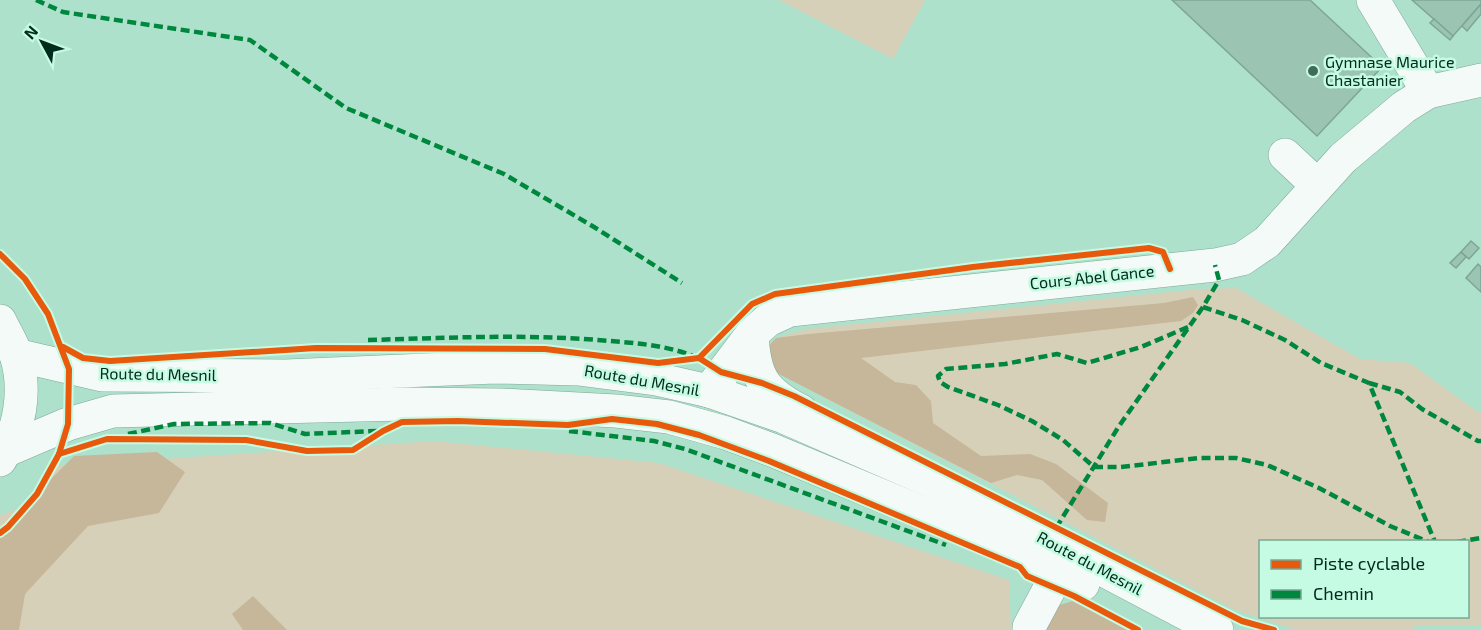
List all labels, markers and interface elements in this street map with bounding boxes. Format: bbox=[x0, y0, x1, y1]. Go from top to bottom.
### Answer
north arrow bbox=[12, 12, 72, 72]
text: N bbox=[19, 21, 41, 42]
place label: Gymnase Maurice Chastanier bbox=[1325, 52, 1455, 89]
marker: Gymnase Maurice Chastanier bbox=[1306, 64, 1320, 78]
street label: Cours Abel Gance bbox=[1029, 261, 1155, 292]
street label: Route du Mesnil bbox=[583, 360, 702, 399]
street label: Route du Mesnil bbox=[99, 363, 217, 384]
street label: Route du Mesnil bbox=[1034, 527, 1147, 599]
legend bbox=[1259, 540, 1469, 618]
text: Piste cyclable bbox=[1313, 552, 1425, 574]
text: Chemin bbox=[1313, 582, 1374, 604]

